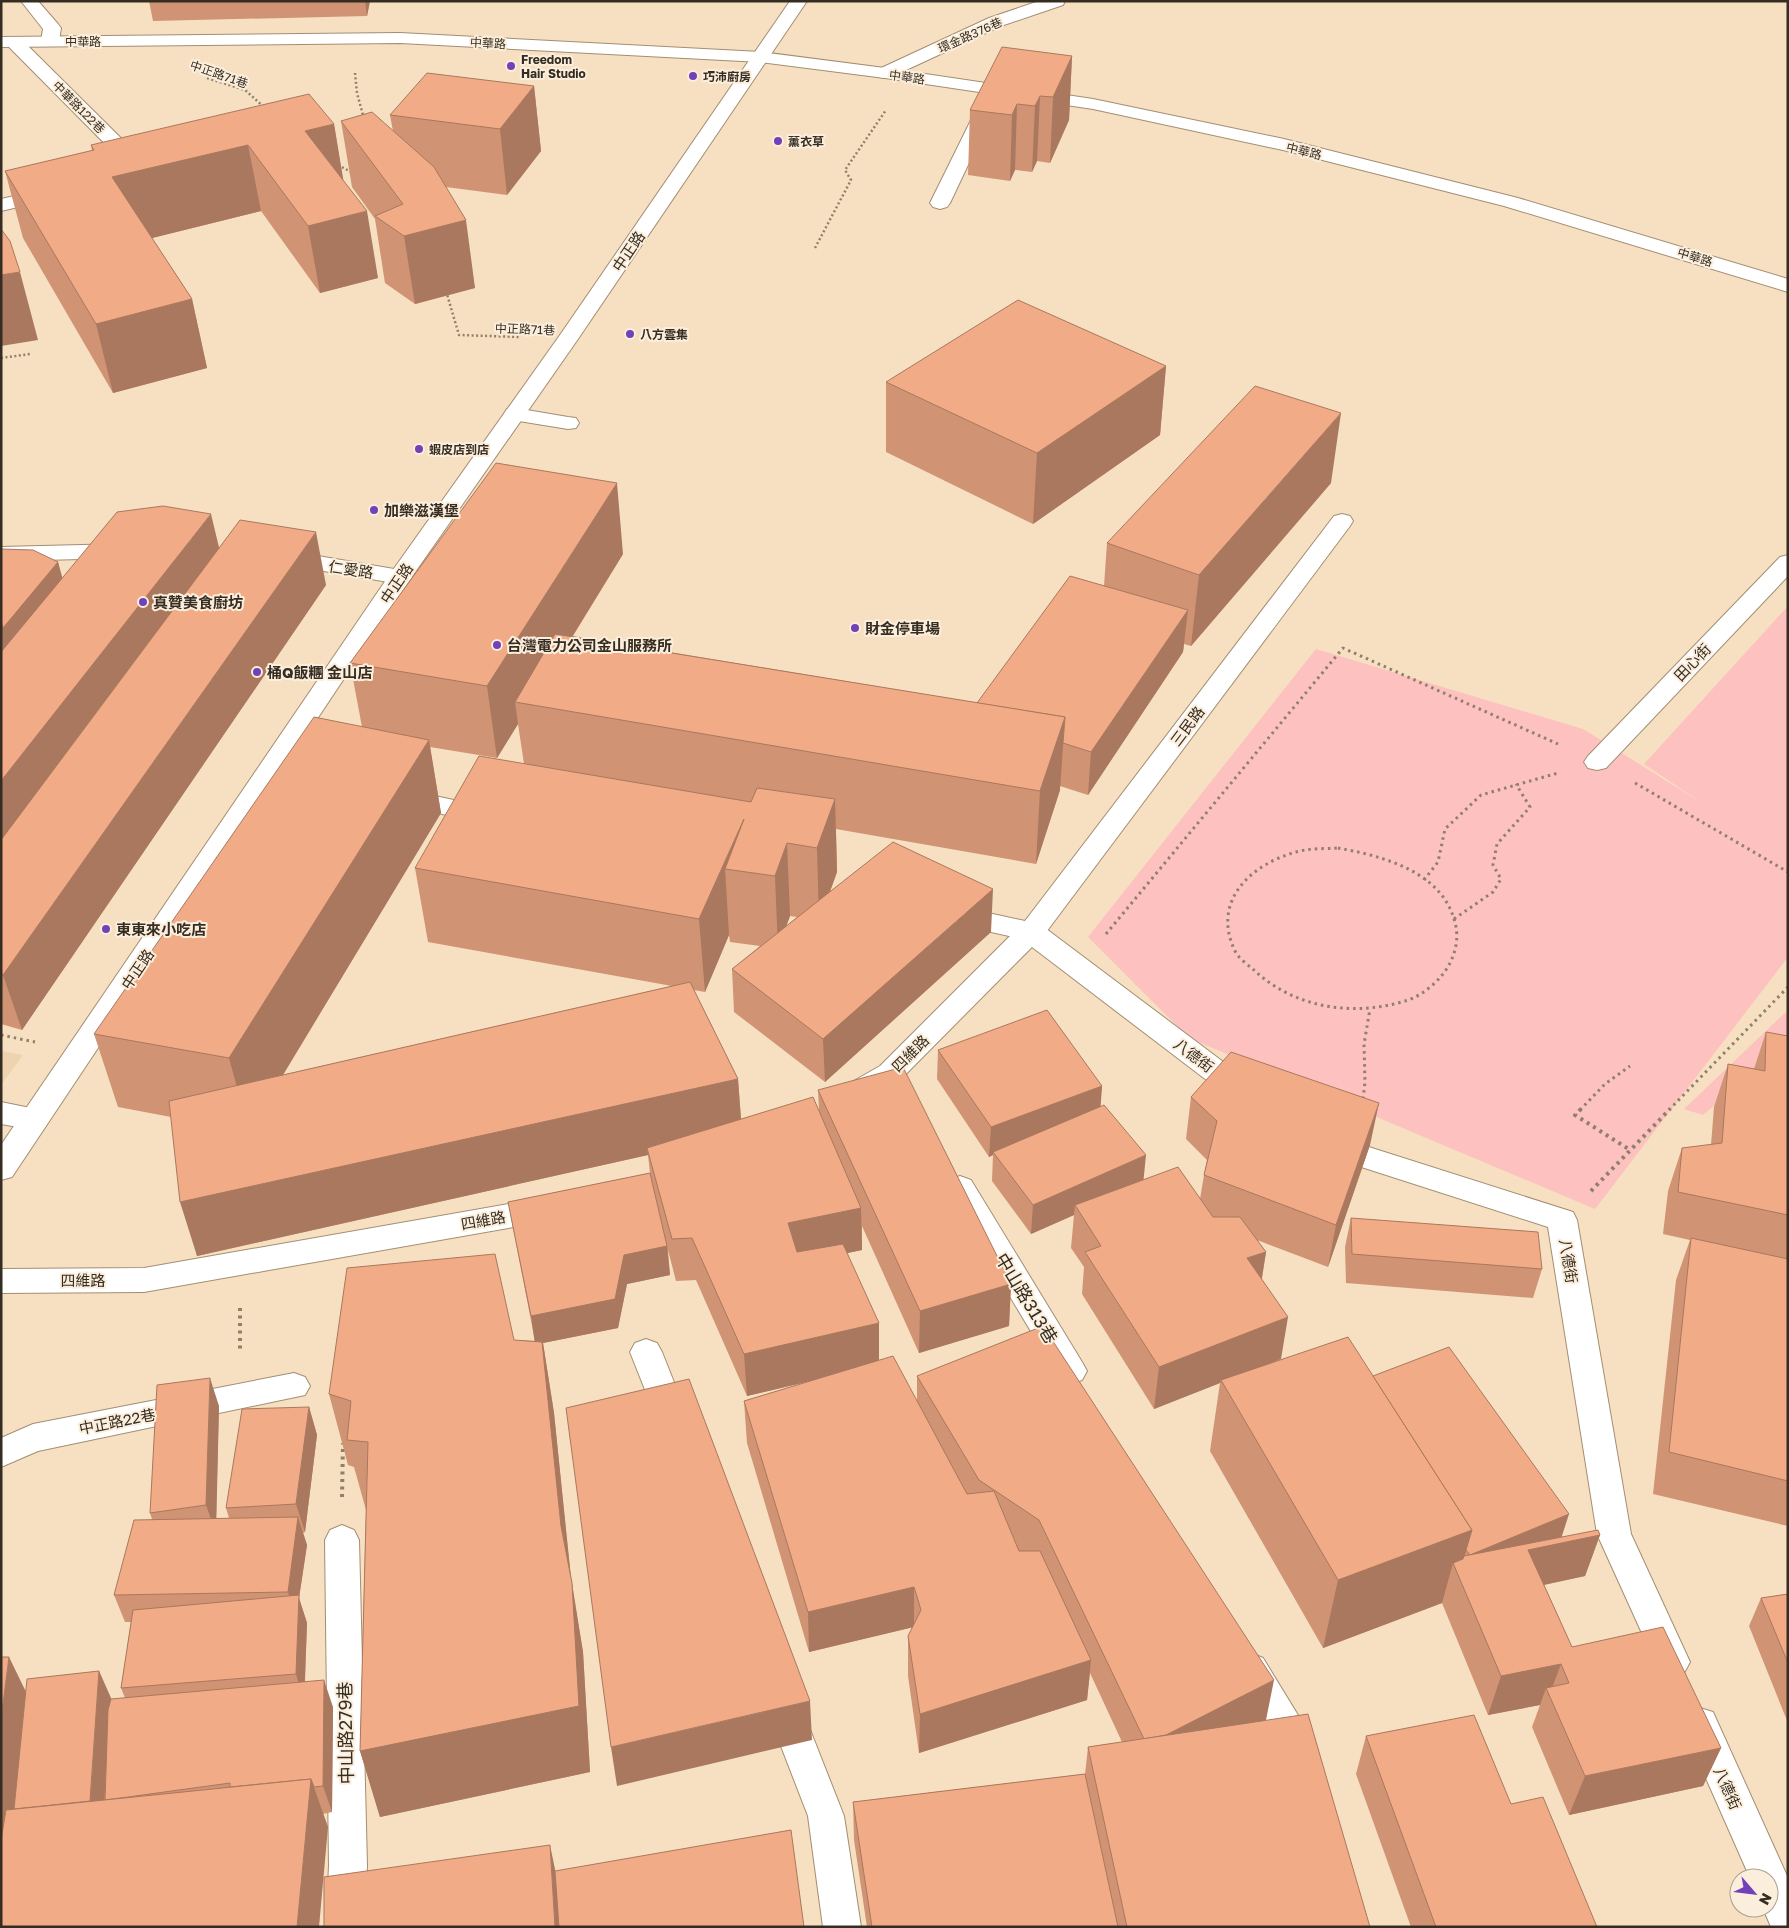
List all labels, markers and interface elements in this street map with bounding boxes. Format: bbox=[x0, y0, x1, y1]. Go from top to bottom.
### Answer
street label: 環金路376巷 bbox=[936, 14, 1004, 56]
street label: 中華路 bbox=[65, 34, 101, 49]
street label: 中華路 bbox=[470, 35, 506, 51]
place label: Freedom Hair Studio bbox=[521, 52, 586, 81]
street label: 中正路71巷 bbox=[188, 57, 250, 91]
marker: Freedom Hair Studio bbox=[505, 60, 517, 72]
street label: 中華路 bbox=[888, 67, 926, 87]
place label: 巧沛廚房 bbox=[703, 69, 751, 84]
marker: 巧沛廚房 bbox=[687, 70, 699, 82]
street label: 中華路122巷 bbox=[50, 78, 108, 136]
place label: 薰衣草 bbox=[788, 134, 824, 149]
marker: 薰衣草 bbox=[772, 135, 784, 147]
street label: 中華路 bbox=[1285, 139, 1323, 163]
street label: 中正路 bbox=[608, 227, 648, 275]
street label: 中華路 bbox=[1676, 245, 1714, 269]
street label: 中正路71巷 bbox=[495, 320, 555, 338]
place label: 八方雲集 bbox=[640, 327, 688, 342]
marker: 八方雲集 bbox=[624, 328, 636, 340]
place label: 蝦皮店到店 bbox=[429, 442, 489, 457]
marker: 蝦皮店到店 bbox=[413, 443, 425, 455]
place label: 加樂滋漢堡 bbox=[384, 501, 459, 519]
marker: 加樂滋漢堡 bbox=[368, 504, 380, 516]
street label: 仁愛路 bbox=[327, 557, 375, 581]
street label: 中正路 bbox=[376, 559, 416, 607]
place label: 真贊美食廚坊 bbox=[153, 593, 243, 611]
marker: 真贊美食廚坊 bbox=[137, 596, 149, 608]
place label: 財金停車場 bbox=[865, 619, 940, 637]
marker: 財金停車場 bbox=[849, 622, 861, 634]
place label: 台灣電力公司金山服務所 bbox=[507, 636, 672, 654]
marker: 台灣電力公司金山服務所 bbox=[491, 639, 503, 651]
street label: 田心街 bbox=[1670, 640, 1714, 684]
place label: 桶Q飯糰 金山店 bbox=[267, 663, 372, 681]
marker: 桶Q飯糰 金山店 bbox=[251, 666, 263, 678]
street label: 三民路 bbox=[1166, 703, 1208, 749]
place label: 東東來小吃店 bbox=[116, 920, 206, 938]
marker: 東東來小吃店 bbox=[100, 923, 112, 935]
street label: 中正路 bbox=[117, 945, 157, 993]
street label: 四維路 bbox=[888, 1031, 932, 1075]
street label: 八德街 bbox=[1171, 1034, 1217, 1076]
street label: 四維路 bbox=[459, 1207, 507, 1233]
street label: 八德街 bbox=[1557, 1237, 1581, 1285]
street label: 中山路313巷 bbox=[991, 1249, 1063, 1347]
street label: 四維路 bbox=[60, 1271, 106, 1289]
street label: 中正路22巷 bbox=[77, 1405, 157, 1437]
street label: 中山路279巷 bbox=[333, 1681, 357, 1785]
street label: 八德街 bbox=[1711, 1764, 1745, 1812]
north arrow bbox=[1729, 1868, 1779, 1918]
text: N bbox=[1756, 1891, 1776, 1908]

